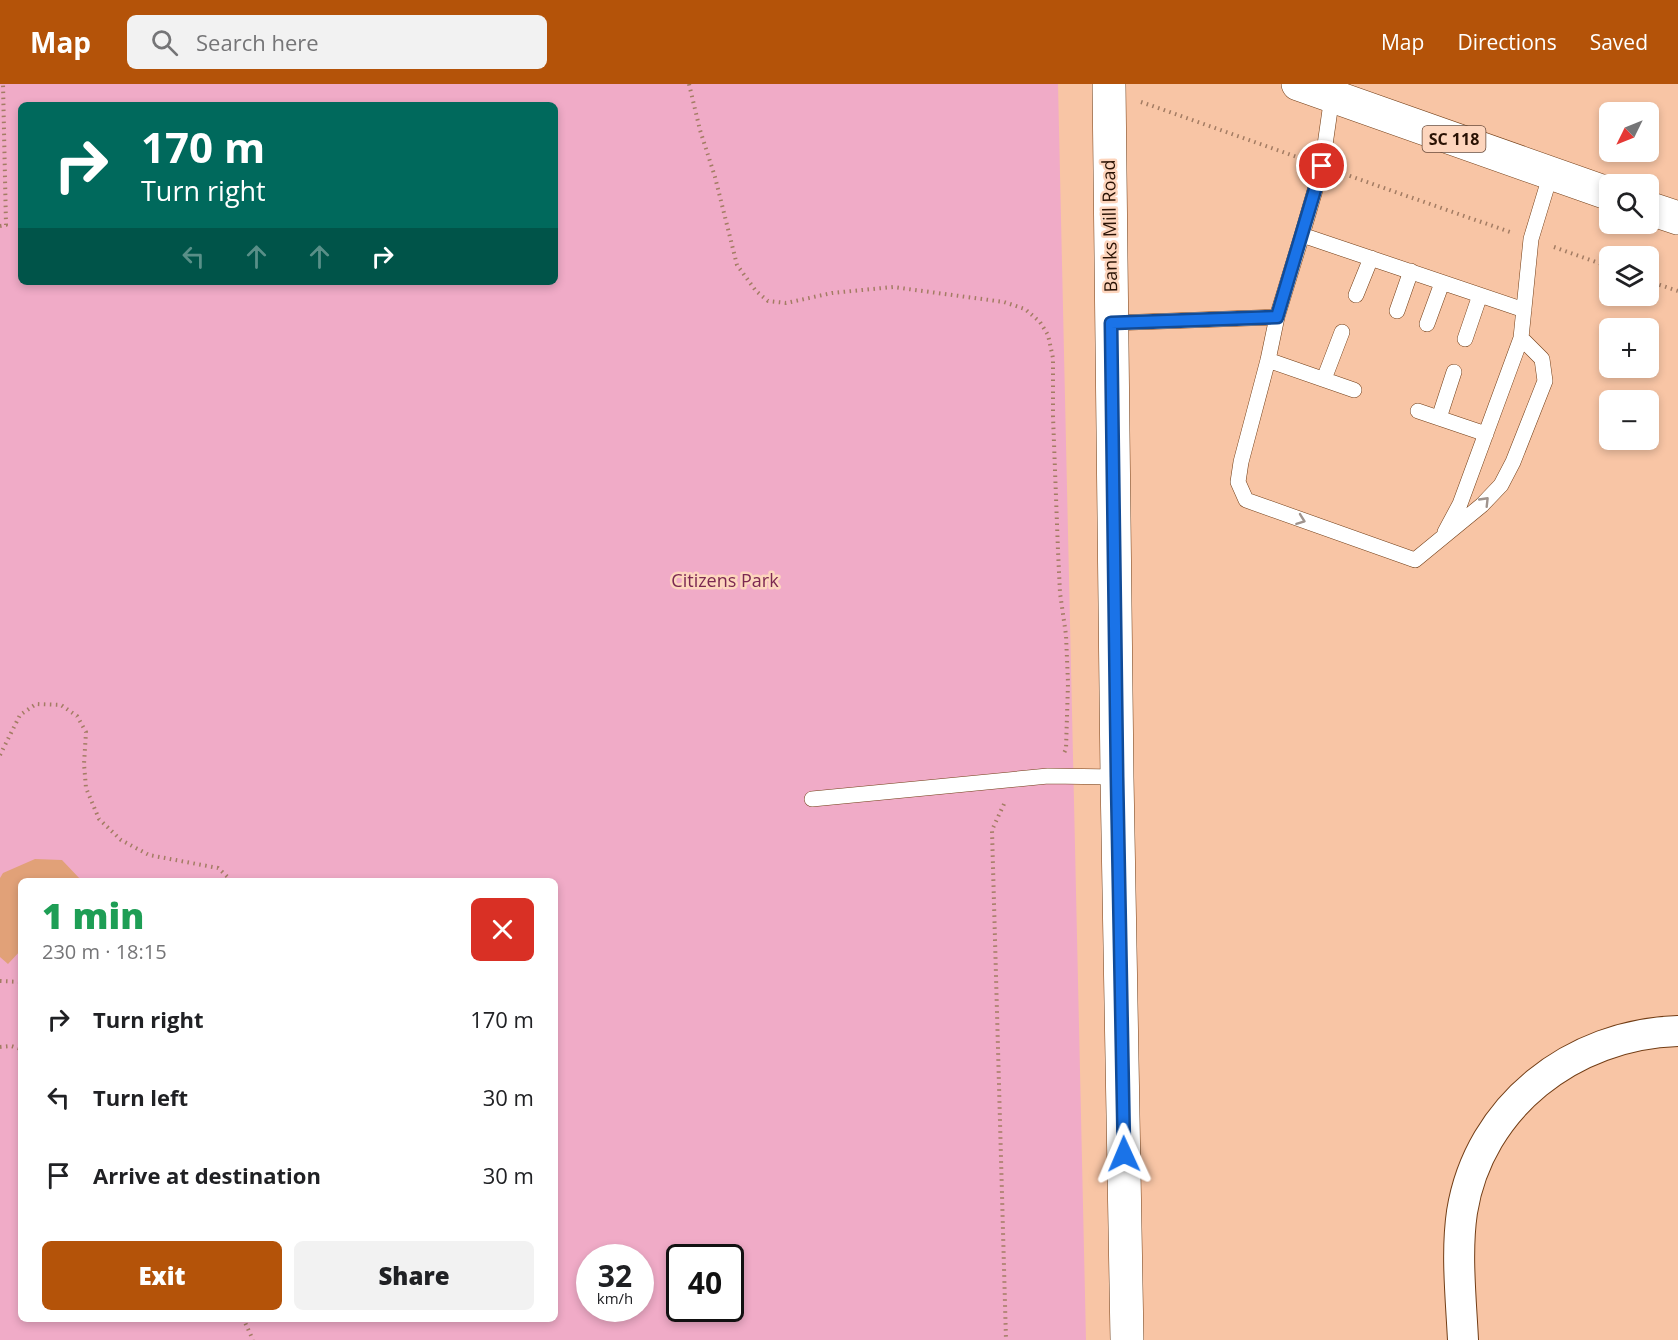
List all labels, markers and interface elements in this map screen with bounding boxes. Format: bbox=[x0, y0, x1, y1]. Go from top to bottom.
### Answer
search box bbox=[127, 15, 547, 69]
text: Map bbox=[30, 23, 91, 61]
icon: search bbox=[148, 26, 181, 59]
text: Search here bbox=[196, 27, 319, 57]
text: Map bbox=[1381, 28, 1424, 56]
text: Directions bbox=[1457, 28, 1557, 56]
text: Saved bbox=[1590, 28, 1648, 56]
north arrow bbox=[1599, 102, 1659, 162]
map controls bbox=[1599, 102, 1659, 450]
text: 170 m bbox=[141, 118, 265, 175]
icon: right bbox=[42, 126, 120, 204]
road number: SC 118 bbox=[1422, 126, 1486, 152]
pin bbox=[1296, 140, 1347, 191]
icon: arrive bbox=[1305, 149, 1338, 182]
street label: Banks Mill Road bbox=[1096, 159, 1122, 293]
text: Turn right bbox=[141, 172, 266, 209]
button: search bbox=[1599, 174, 1659, 234]
icon: left bbox=[177, 240, 210, 273]
icon: ahead bbox=[240, 240, 273, 273]
icon: ahead bbox=[303, 240, 336, 273]
icon: right bbox=[366, 240, 399, 273]
button: layers bbox=[1599, 246, 1659, 306]
button: + bbox=[1599, 318, 1659, 378]
button: − bbox=[1599, 390, 1659, 450]
one-way arrow bbox=[1477, 498, 1488, 509]
one-way arrow bbox=[1296, 513, 1306, 526]
park label: Citizens Park bbox=[671, 568, 779, 592]
text: 1 min bbox=[42, 891, 144, 940]
button: close bbox=[471, 898, 534, 961]
text: 230 m · 18:15 bbox=[42, 938, 167, 965]
icon: right bbox=[42, 1003, 75, 1036]
text: Turn right bbox=[93, 1004, 204, 1034]
text: 170 m bbox=[470, 1004, 534, 1034]
icon: left bbox=[42, 1081, 75, 1114]
text: Turn left bbox=[93, 1082, 188, 1112]
text: 30 m bbox=[483, 1082, 534, 1112]
position arrow bbox=[1092, 1122, 1156, 1186]
icon: arrive bbox=[42, 1159, 75, 1192]
text: Arrive at destination bbox=[93, 1160, 321, 1190]
text: 30 m bbox=[483, 1160, 534, 1190]
button: Exit bbox=[42, 1241, 282, 1310]
button: Share bbox=[294, 1241, 534, 1310]
speed limit sign: 40 bbox=[666, 1244, 744, 1322]
text: 32 bbox=[598, 1255, 632, 1296]
text: km/h bbox=[597, 1288, 633, 1308]

